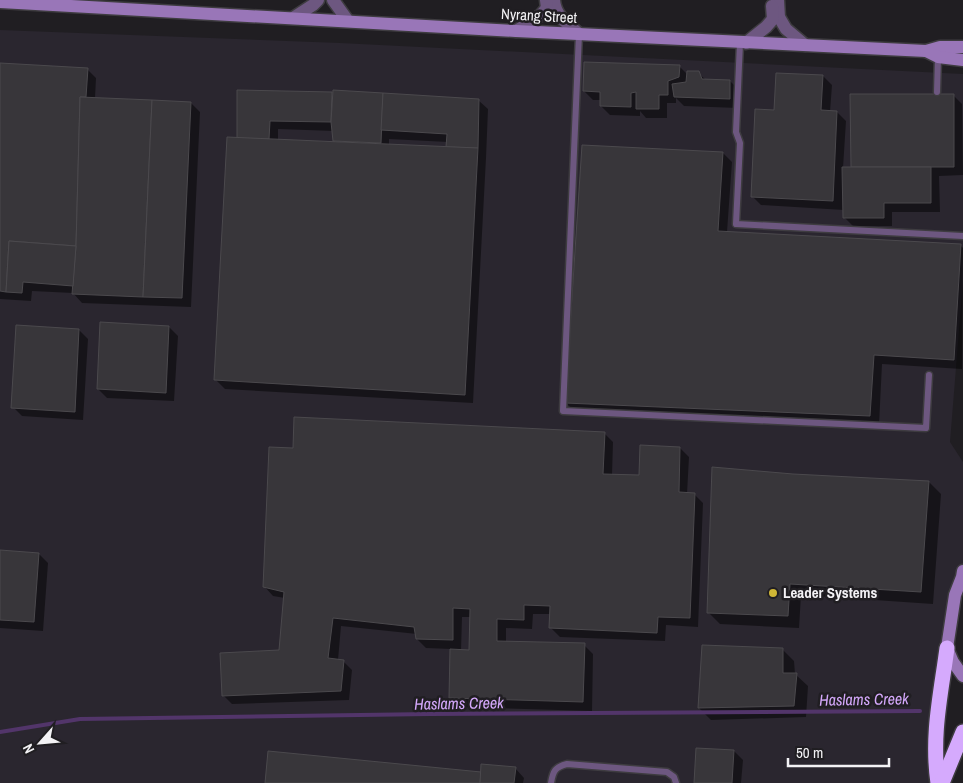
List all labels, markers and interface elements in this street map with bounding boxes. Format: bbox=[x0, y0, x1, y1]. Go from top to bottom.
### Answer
street label: Nyrang Street bbox=[501, 3, 578, 28]
place label: Leader Systems bbox=[783, 582, 878, 603]
marker: Leader Systems bbox=[767, 587, 779, 599]
water label: Haslams Creek bbox=[819, 687, 909, 711]
water label: Haslams Creek bbox=[414, 691, 504, 715]
north arrow bbox=[15, 718, 65, 768]
scale bar bbox=[788, 736, 889, 768]
text: N bbox=[19, 741, 38, 757]
text: 50 m bbox=[796, 742, 823, 763]

